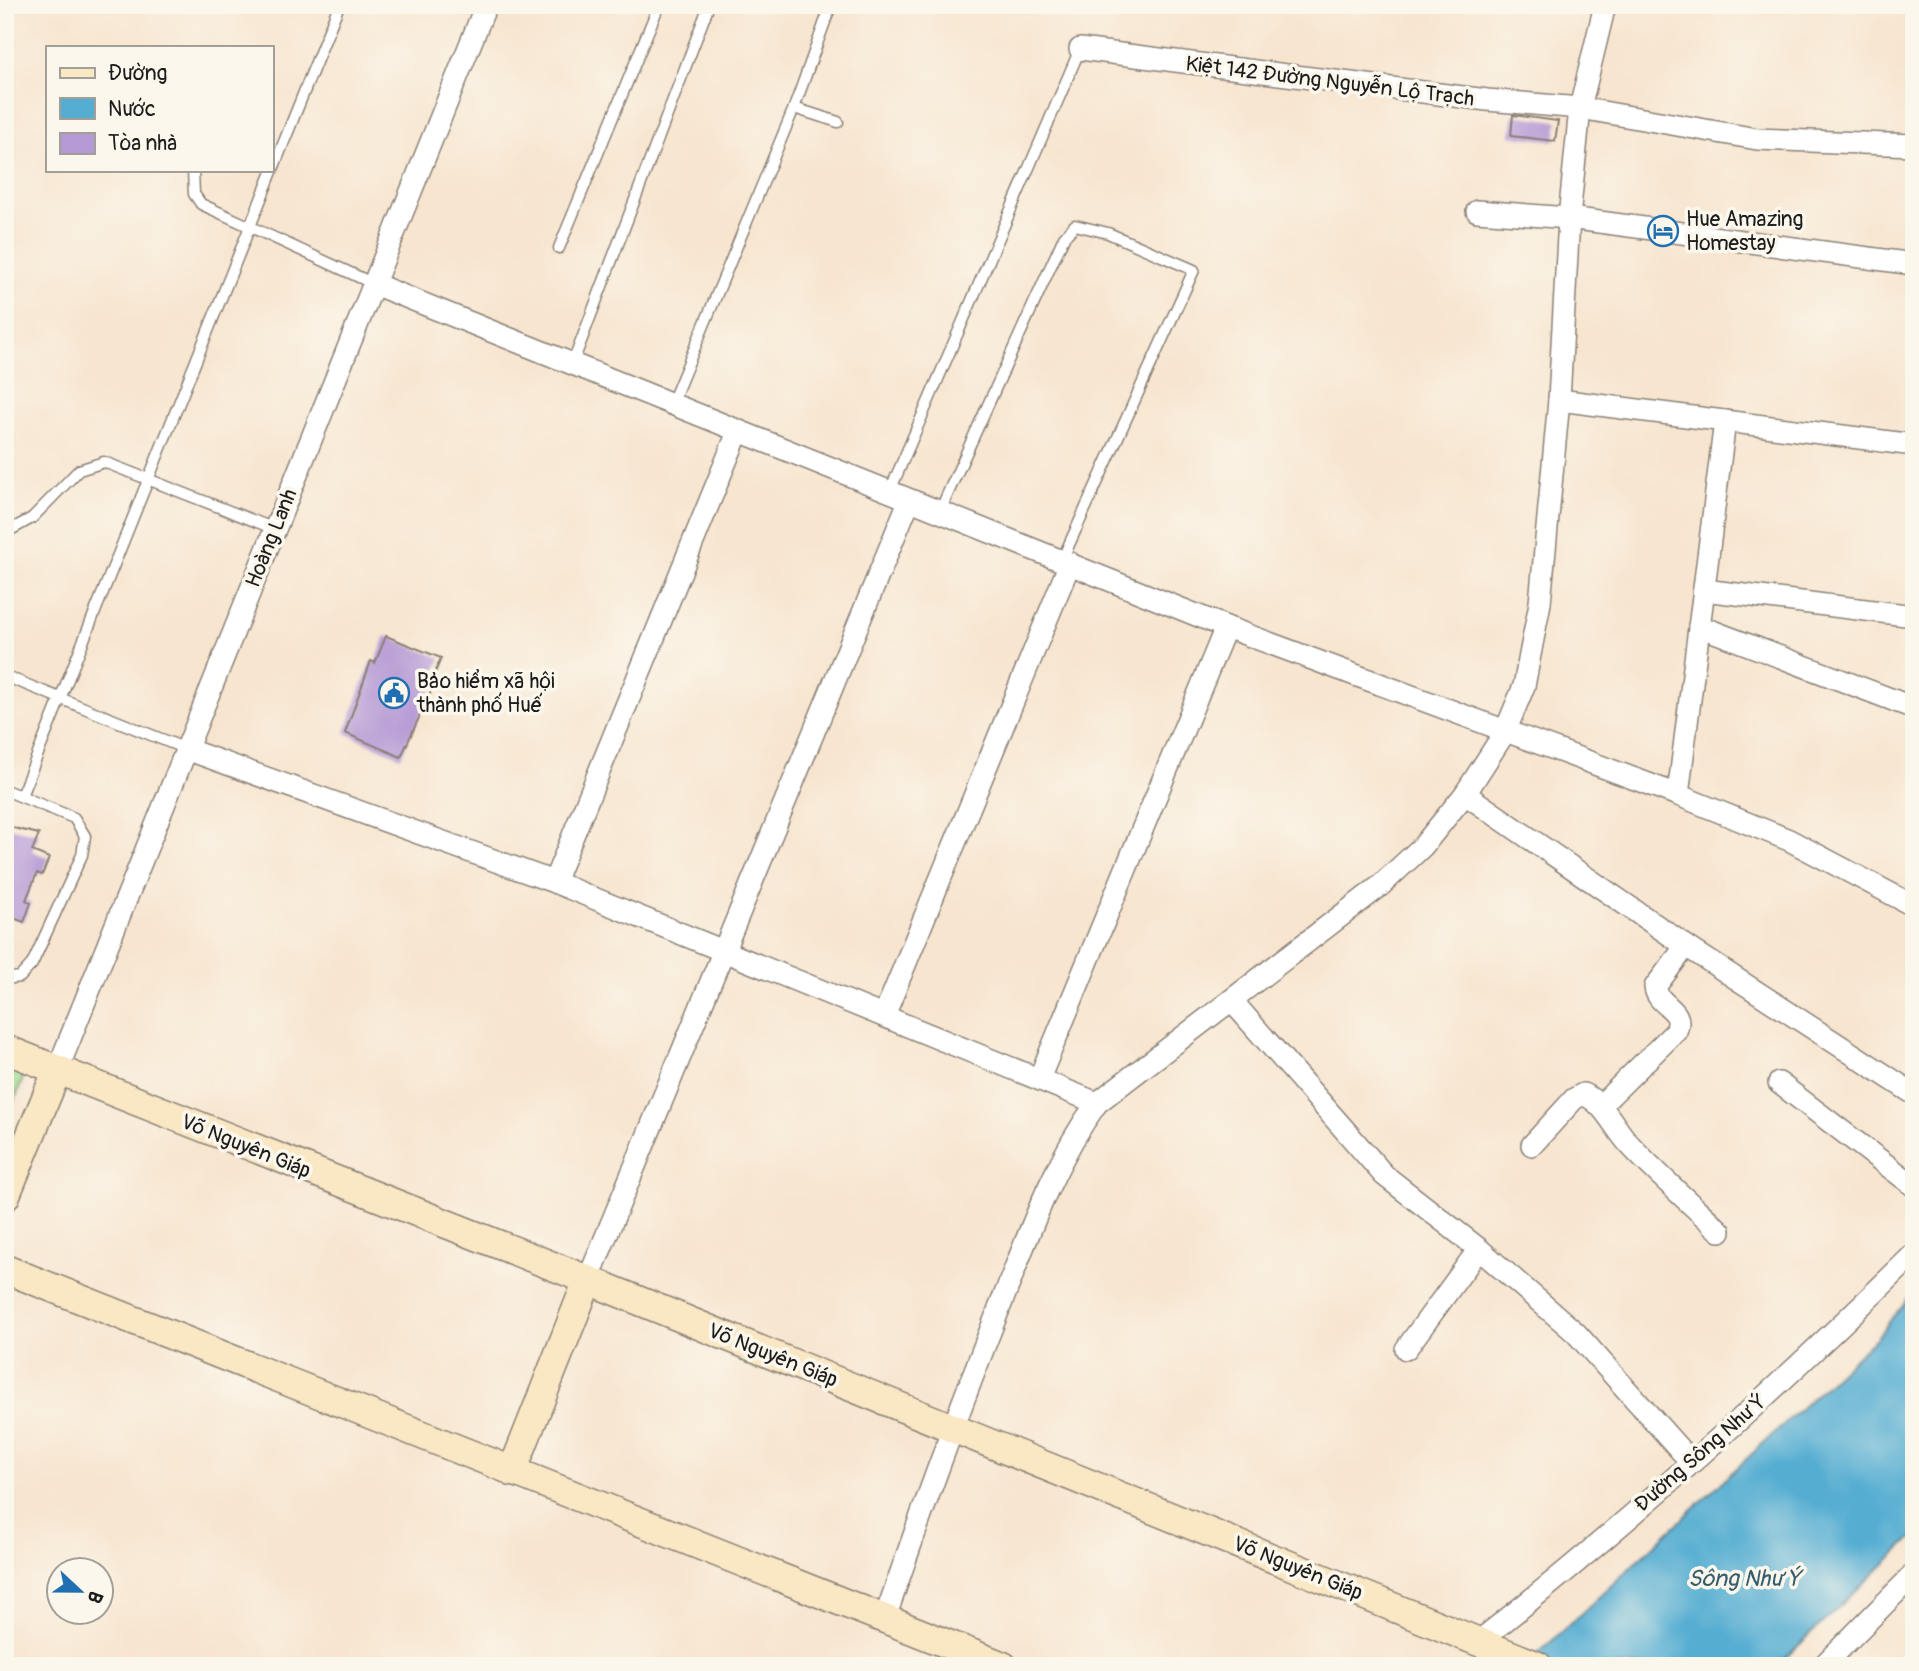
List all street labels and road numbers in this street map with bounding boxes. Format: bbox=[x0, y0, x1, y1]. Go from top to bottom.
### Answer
street label: Kiệt 142 Đường Nguyễn Lộ Trạch bbox=[1184, 50, 1476, 113]
street label: Hoàng Lanh bbox=[239, 485, 303, 591]
street label: Võ Nguyên Giáp bbox=[177, 1108, 315, 1185]
street label: Võ Nguyên Giáp bbox=[704, 1317, 842, 1394]
street label: Đường Sông Như Ý bbox=[1629, 1389, 1772, 1518]
street label: Võ Nguyên Giáp bbox=[1229, 1530, 1367, 1607]

